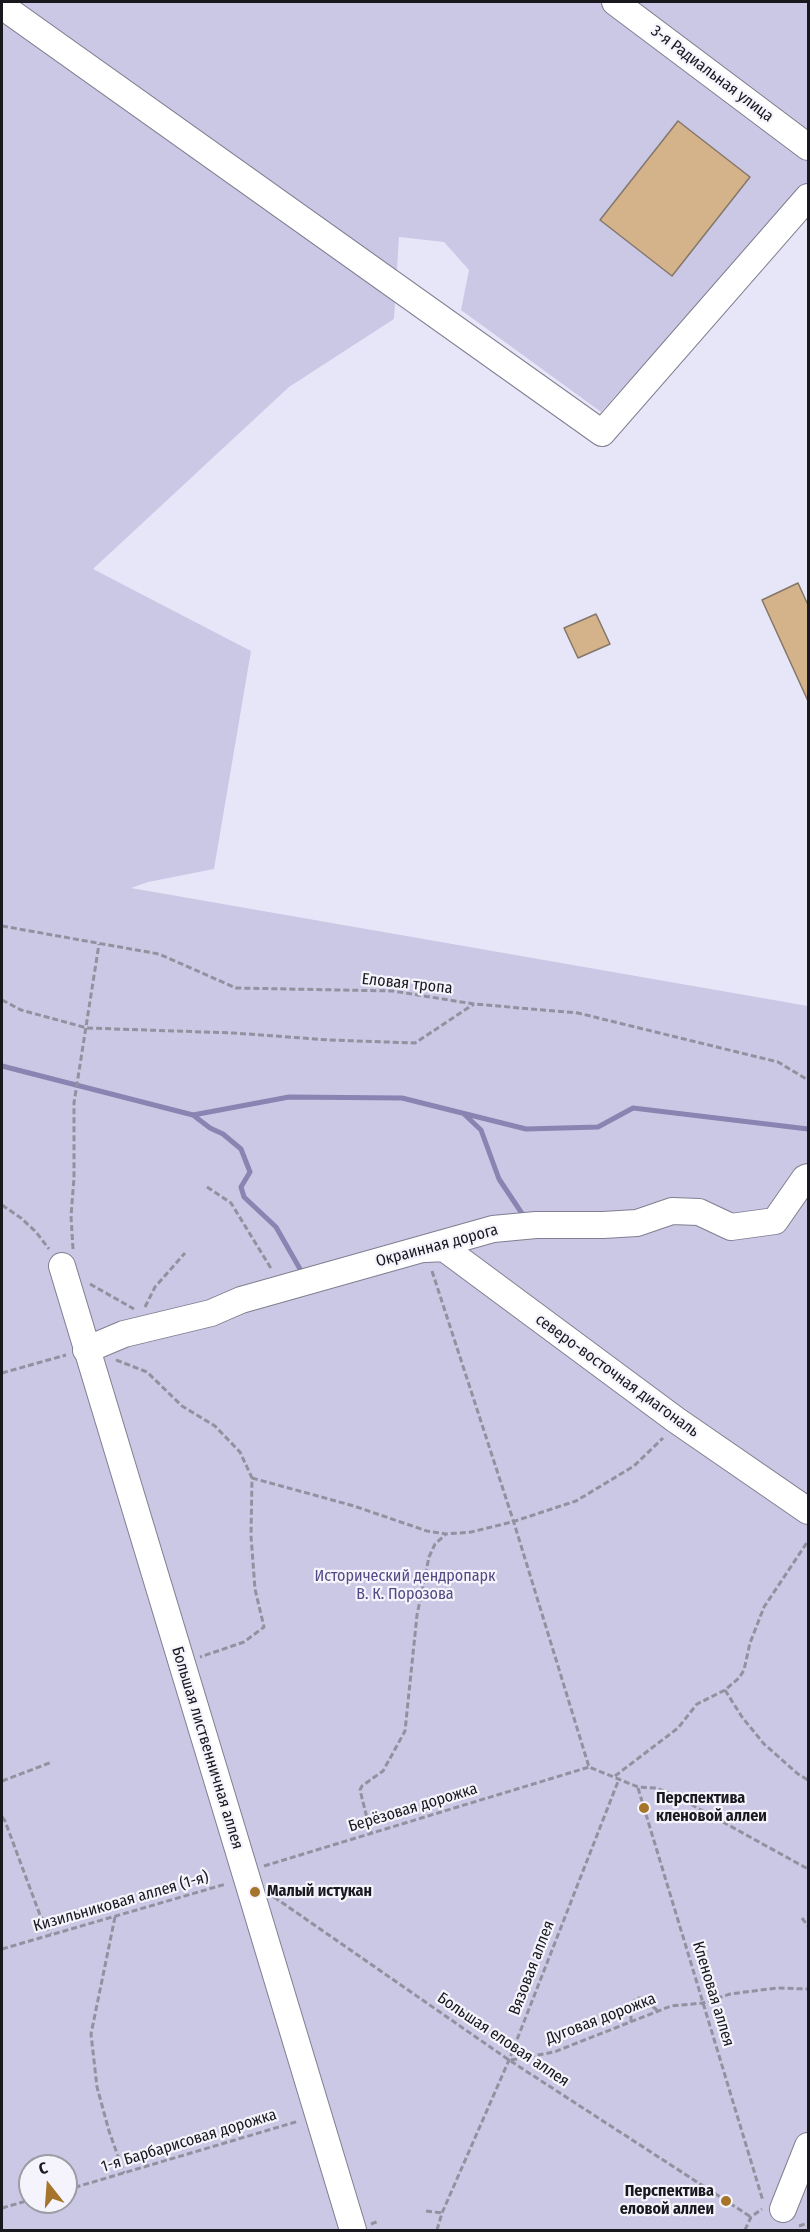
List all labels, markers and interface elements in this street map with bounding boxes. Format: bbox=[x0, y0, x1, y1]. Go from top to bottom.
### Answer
street label: 3-я Радиальная улица bbox=[647, 22, 777, 126]
street label: Еловая тропа bbox=[361, 970, 453, 998]
street label: Окраинная дорога bbox=[374, 1220, 500, 1272]
street label: северо-восточная диагональ bbox=[531, 1310, 703, 1442]
park label: Исторический дендропарк В. К. Порозова bbox=[314, 1567, 496, 1605]
street label: Большая лиственничная аллея bbox=[167, 1644, 247, 1852]
street label: Берёзовая дорожка bbox=[346, 1779, 480, 1837]
place label: Перспектива кленовой аллеи bbox=[656, 1789, 767, 1827]
marker: Перспектива кленовой аллеи bbox=[637, 1801, 651, 1815]
street label: Кизильниковая аллея (1-я) bbox=[31, 1868, 211, 1936]
place label: Малый истукан bbox=[267, 1882, 372, 1902]
marker: Малый истукан bbox=[248, 1885, 262, 1899]
street label: Вязовая аллея bbox=[505, 1918, 559, 2018]
street label: Кленовая аллея bbox=[688, 1939, 738, 2049]
street label: Большая еловая аллея bbox=[433, 1989, 573, 2091]
street label: Дуговая дорожка bbox=[543, 1989, 659, 2049]
street label: 1-я Барбарисовая дорожка bbox=[99, 2105, 279, 2177]
north arrow bbox=[18, 2154, 78, 2214]
text: С bbox=[36, 2158, 50, 2179]
place label: Перспектива еловой аллеи bbox=[620, 2182, 714, 2220]
marker: Перспектива еловой аллеи bbox=[719, 2194, 733, 2208]

